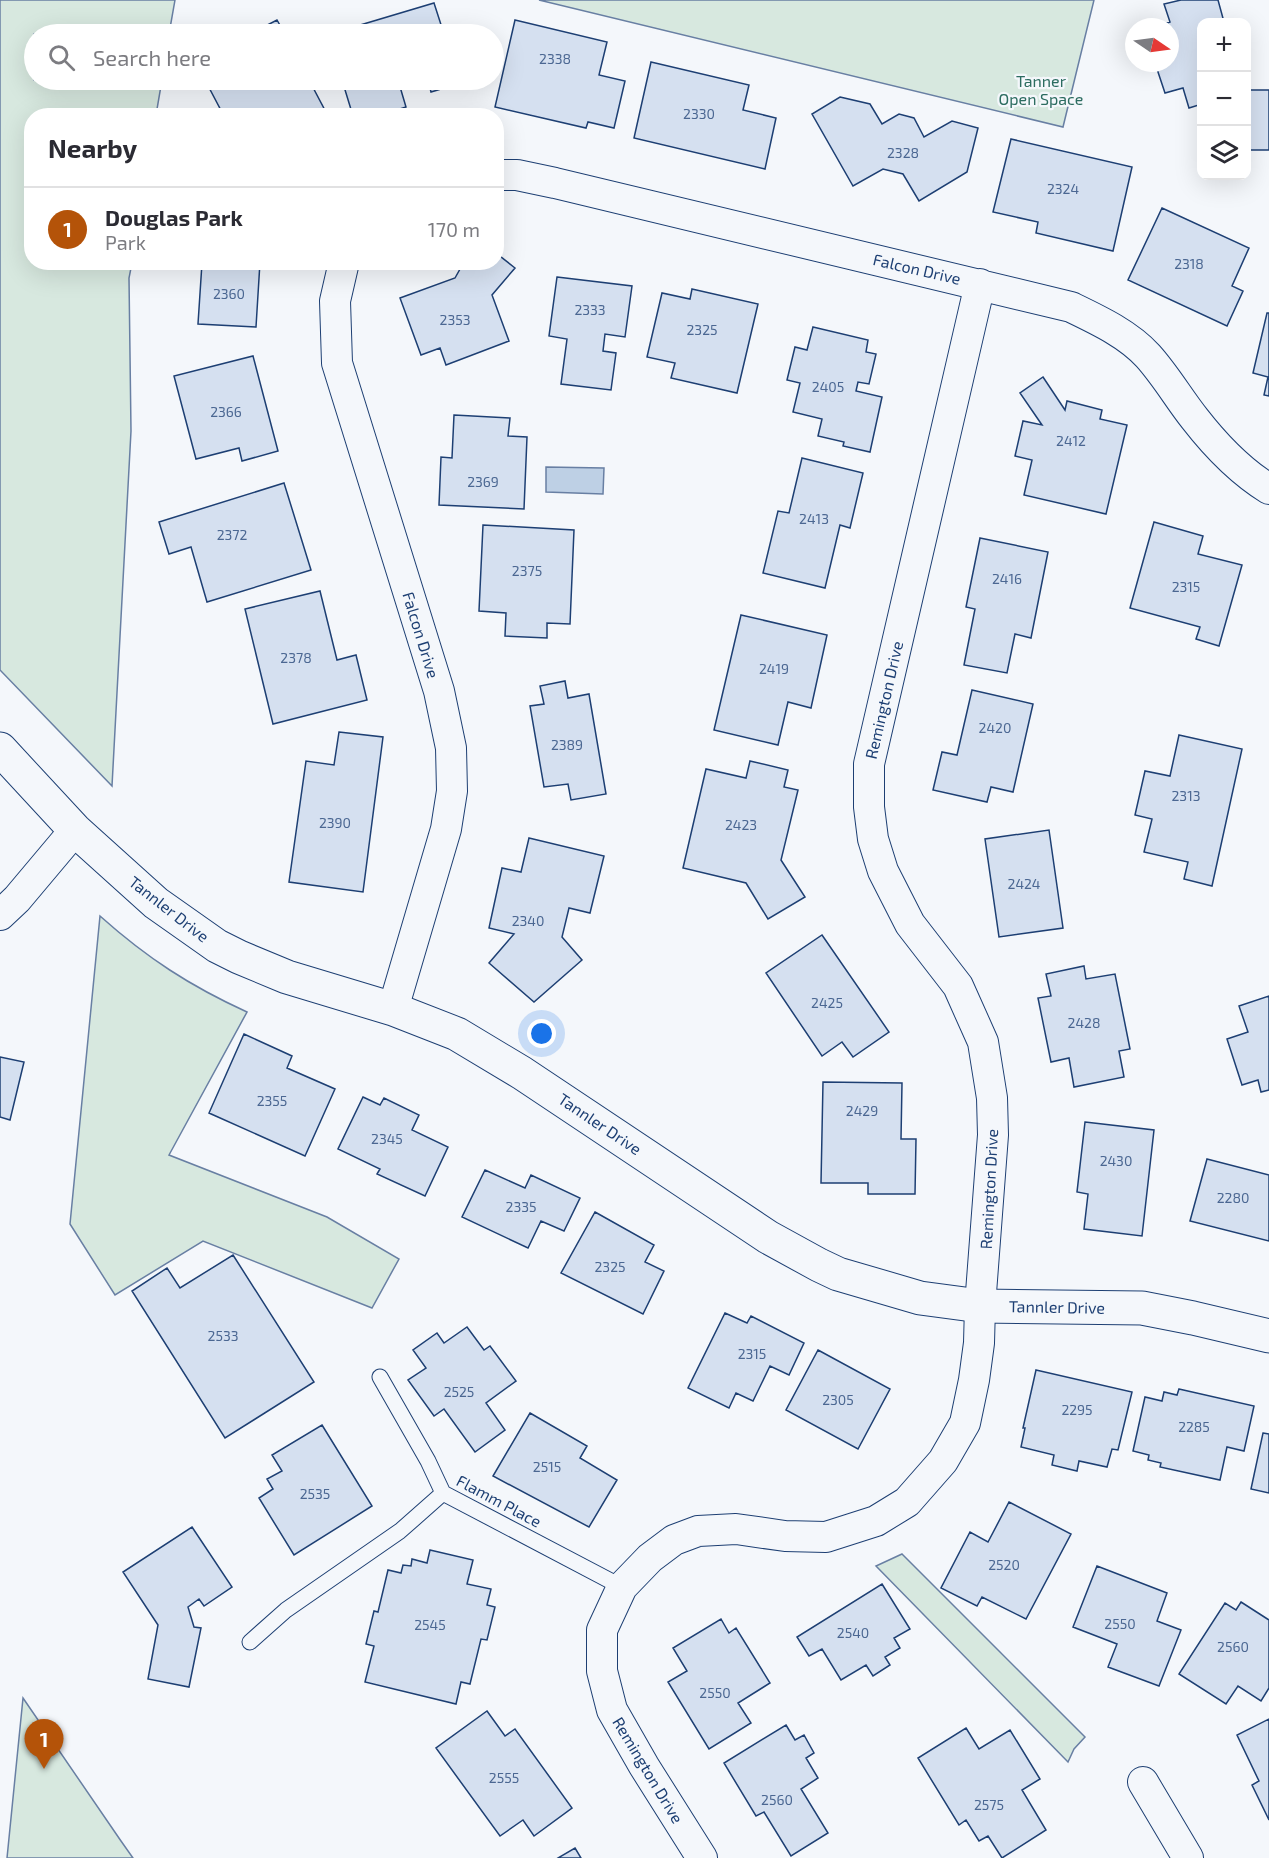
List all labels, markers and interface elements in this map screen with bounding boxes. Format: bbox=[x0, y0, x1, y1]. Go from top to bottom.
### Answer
north arrow bbox=[1125, 18, 1179, 72]
map controls bbox=[1197, 18, 1251, 180]
button: + bbox=[1197, 18, 1251, 72]
search box bbox=[24, 24, 504, 90]
icon: search bbox=[45, 41, 78, 74]
text: Search here bbox=[93, 44, 211, 70]
house number: 2338 bbox=[539, 50, 571, 67]
park label: Tanner Open Space bbox=[999, 71, 1083, 108]
button: − bbox=[1197, 72, 1251, 126]
house number: 2330 bbox=[683, 105, 715, 122]
button: layers bbox=[1197, 126, 1251, 180]
text: Nearby bbox=[48, 132, 137, 163]
house number: 2328 bbox=[887, 144, 919, 161]
house number: 2324 bbox=[1047, 180, 1079, 197]
text: Douglas Park bbox=[105, 204, 243, 230]
text: 1 bbox=[63, 217, 72, 241]
text: 170 m bbox=[428, 217, 480, 241]
text: Park bbox=[105, 230, 146, 254]
street label: Falcon Drive bbox=[871, 249, 963, 288]
house number: 2318 bbox=[1174, 255, 1204, 272]
house number: 2360 bbox=[213, 285, 245, 302]
house number: 2333 bbox=[574, 301, 606, 318]
house number: 2353 bbox=[440, 311, 470, 328]
house number: 2325 bbox=[686, 321, 718, 338]
house number: 2405 bbox=[812, 378, 844, 395]
house number: 2366 bbox=[210, 403, 242, 420]
house number: 2412 bbox=[1056, 432, 1086, 449]
house number: 2369 bbox=[467, 473, 499, 490]
house number: 2413 bbox=[799, 510, 829, 527]
house number: 2372 bbox=[217, 526, 247, 543]
house number: 2375 bbox=[512, 562, 542, 579]
house number: 2416 bbox=[992, 570, 1022, 587]
house number: 2315 bbox=[1172, 578, 1200, 595]
street label: Falcon Drive bbox=[399, 589, 444, 680]
street label: Remington Drive bbox=[861, 639, 906, 761]
house number: 2378 bbox=[280, 649, 312, 666]
house number: 2419 bbox=[759, 660, 789, 677]
house number: 2420 bbox=[979, 719, 1011, 736]
house number: 2389 bbox=[551, 736, 583, 753]
house number: 2313 bbox=[1171, 787, 1201, 804]
house number: 2390 bbox=[319, 814, 351, 831]
house number: 2423 bbox=[725, 816, 757, 833]
street label: Tannler Drive bbox=[126, 872, 213, 946]
house number: 2424 bbox=[1008, 875, 1040, 892]
house number: 2340 bbox=[512, 912, 544, 929]
house number: 2425 bbox=[811, 994, 843, 1011]
house number: 2428 bbox=[1068, 1014, 1100, 1031]
your location bbox=[527, 1019, 556, 1048]
street label: Tannler Drive bbox=[555, 1089, 645, 1158]
house number: 2355 bbox=[257, 1092, 287, 1109]
house number: 2429 bbox=[846, 1102, 878, 1119]
street label: Remington Drive bbox=[976, 1128, 1001, 1250]
house number: 2345 bbox=[371, 1130, 403, 1147]
house number: 2430 bbox=[1100, 1152, 1132, 1169]
house number: 2280 bbox=[1217, 1189, 1249, 1206]
house number: 2335 bbox=[506, 1198, 536, 1215]
house number: 2325 bbox=[594, 1258, 626, 1275]
street label: Tannler Drive bbox=[1009, 1296, 1105, 1317]
house number: 2533 bbox=[208, 1327, 238, 1344]
house number: 2315 bbox=[738, 1345, 766, 1362]
house number: 2525 bbox=[444, 1383, 474, 1400]
house number: 2305 bbox=[822, 1391, 854, 1408]
house number: 2295 bbox=[1061, 1401, 1093, 1418]
house number: 2285 bbox=[1178, 1418, 1210, 1435]
house number: 2515 bbox=[533, 1458, 561, 1475]
street label: Flamm Place bbox=[454, 1470, 545, 1531]
house number: 2535 bbox=[300, 1485, 330, 1502]
house number: 2520 bbox=[988, 1556, 1020, 1573]
house number: 2550 bbox=[1104, 1615, 1136, 1632]
house number: 2545 bbox=[414, 1616, 446, 1633]
house number: 2540 bbox=[837, 1624, 869, 1641]
house number: 2560 bbox=[1217, 1638, 1249, 1655]
house number: 2550 bbox=[699, 1684, 731, 1701]
street label: Remington Drive bbox=[609, 1713, 688, 1826]
pin: 1 bbox=[24, 1720, 63, 1769]
house number: 2555 bbox=[489, 1769, 519, 1786]
house number: 2560 bbox=[761, 1791, 793, 1808]
house number: 2575 bbox=[974, 1796, 1004, 1813]

